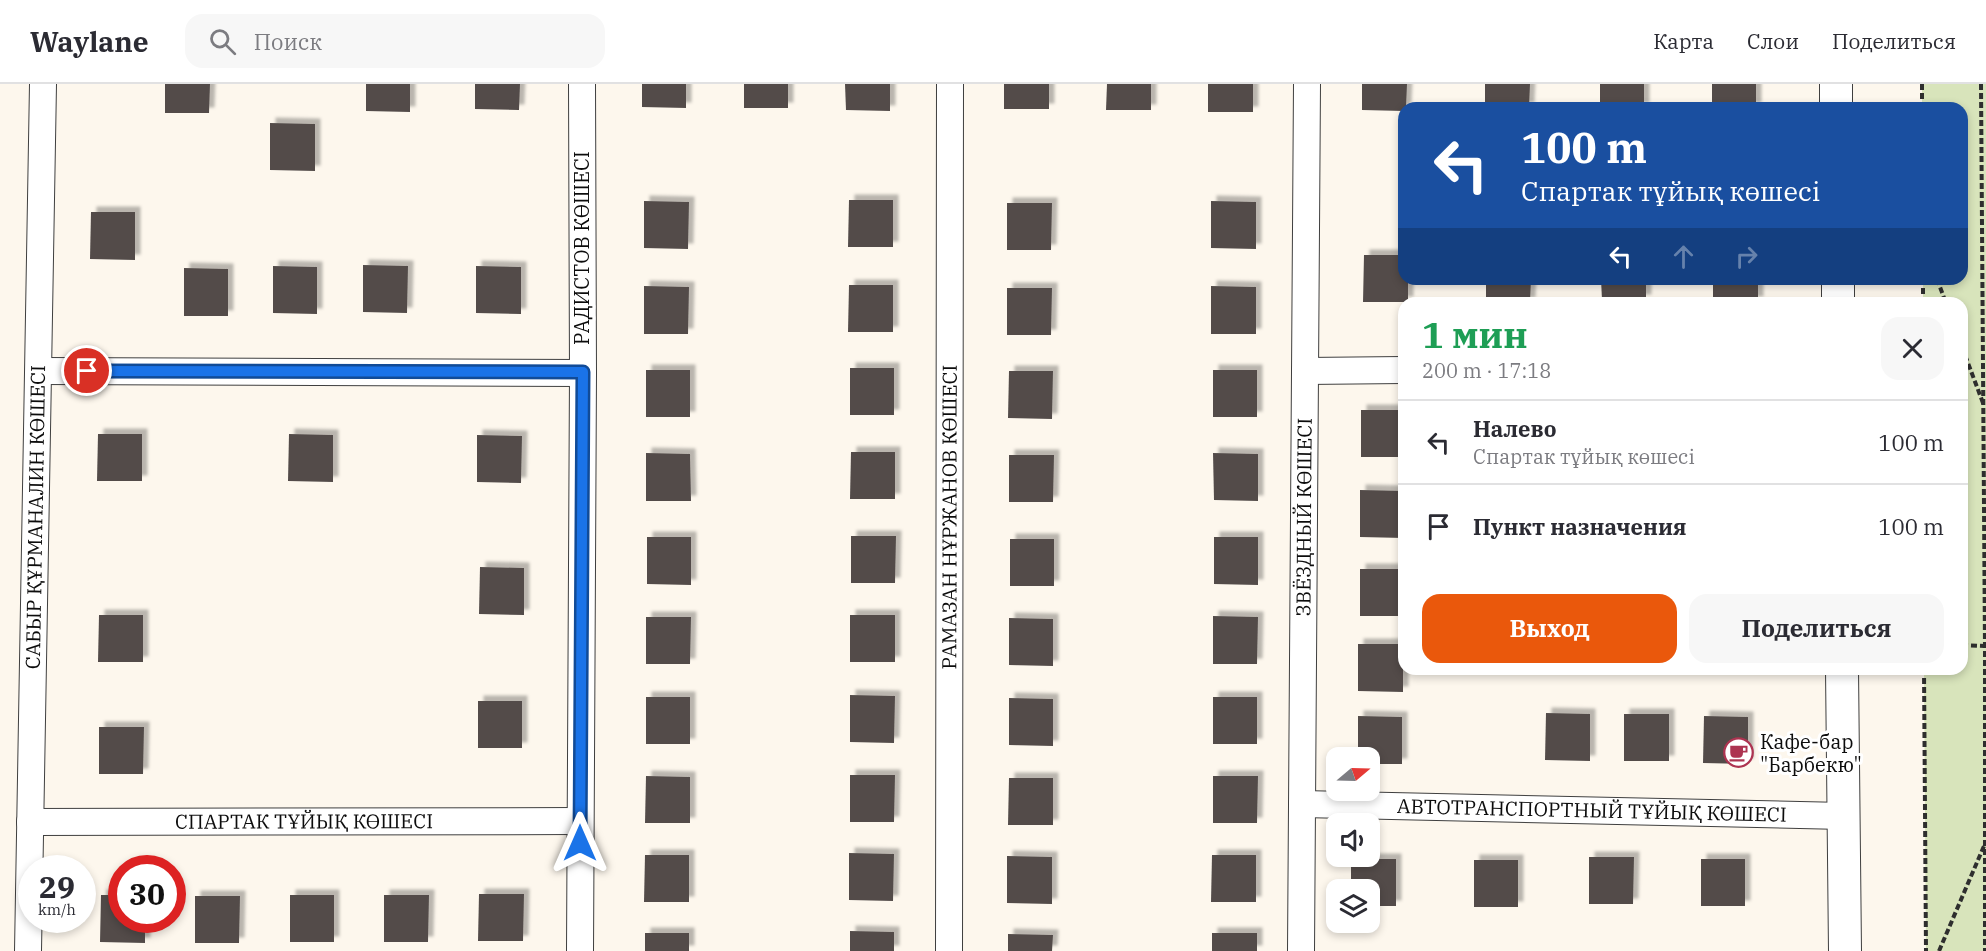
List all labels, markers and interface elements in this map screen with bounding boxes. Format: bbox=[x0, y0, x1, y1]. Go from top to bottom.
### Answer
search box bbox=[185, 14, 605, 68]
text: Waylane bbox=[30, 23, 149, 60]
icon: search bbox=[206, 25, 239, 58]
text: Поиск bbox=[254, 27, 322, 56]
text: Карта bbox=[1653, 27, 1714, 55]
text: Слои bbox=[1747, 27, 1799, 55]
text: Поделиться bbox=[1832, 27, 1956, 55]
text: 100 m bbox=[1521, 120, 1647, 175]
icon: left bbox=[1422, 126, 1500, 204]
street label: РАДИСТОВ КӨШЕСІ bbox=[568, 151, 595, 345]
text: Спартак тұйық көшесі bbox=[1521, 173, 1820, 208]
icon: left bbox=[1604, 240, 1637, 273]
icon: ahead bbox=[1667, 240, 1700, 273]
icon: right bbox=[1730, 240, 1763, 273]
text: 1 мин bbox=[1422, 311, 1528, 358]
button: close bbox=[1881, 317, 1944, 380]
pin bbox=[61, 345, 112, 396]
icon: arrive bbox=[70, 354, 103, 387]
text: 200 m · 17:18 bbox=[1422, 357, 1551, 384]
street label: САБЫР ҚҰРМАНАЛИН КӨШЕСІ bbox=[19, 365, 51, 669]
street label: РАМАЗАН НҰРЖАНОВ КӨШЕСІ bbox=[935, 365, 963, 669]
text: Налево bbox=[1473, 414, 1557, 443]
street label: ЗВЁЗДНЫЙ КӨШЕСІ bbox=[1289, 418, 1318, 616]
icon: left bbox=[1422, 426, 1455, 459]
text: 100 m bbox=[1878, 428, 1944, 457]
text: Спартак тұйық көшесі bbox=[1473, 443, 1695, 470]
icon: arrive bbox=[1422, 510, 1455, 543]
text: Пункт назначения bbox=[1473, 512, 1687, 541]
text: 100 m bbox=[1878, 512, 1944, 541]
button: Выход bbox=[1422, 594, 1677, 663]
button: Поделиться bbox=[1689, 594, 1944, 663]
place label: Кафе-бар "Барбекю" bbox=[1760, 728, 1862, 778]
cafe icon: Кафе-бар "Барбекю" bbox=[1723, 737, 1755, 769]
north arrow bbox=[1326, 747, 1380, 801]
map controls bbox=[1326, 747, 1380, 933]
street label: АВТОТРАНСПОРТНЫЙ ТҰЙЫҚ КӨШЕСІ bbox=[1397, 792, 1787, 828]
street label: СПАРТАК ТҰЙЫҚ КӨШЕСІ bbox=[175, 807, 433, 835]
position arrow bbox=[548, 811, 612, 875]
button: sound bbox=[1326, 813, 1380, 867]
speed limit sign: 30 bbox=[108, 855, 186, 933]
text: 29 bbox=[39, 867, 75, 906]
button: layers bbox=[1326, 879, 1380, 933]
text: km/h bbox=[38, 900, 76, 919]

